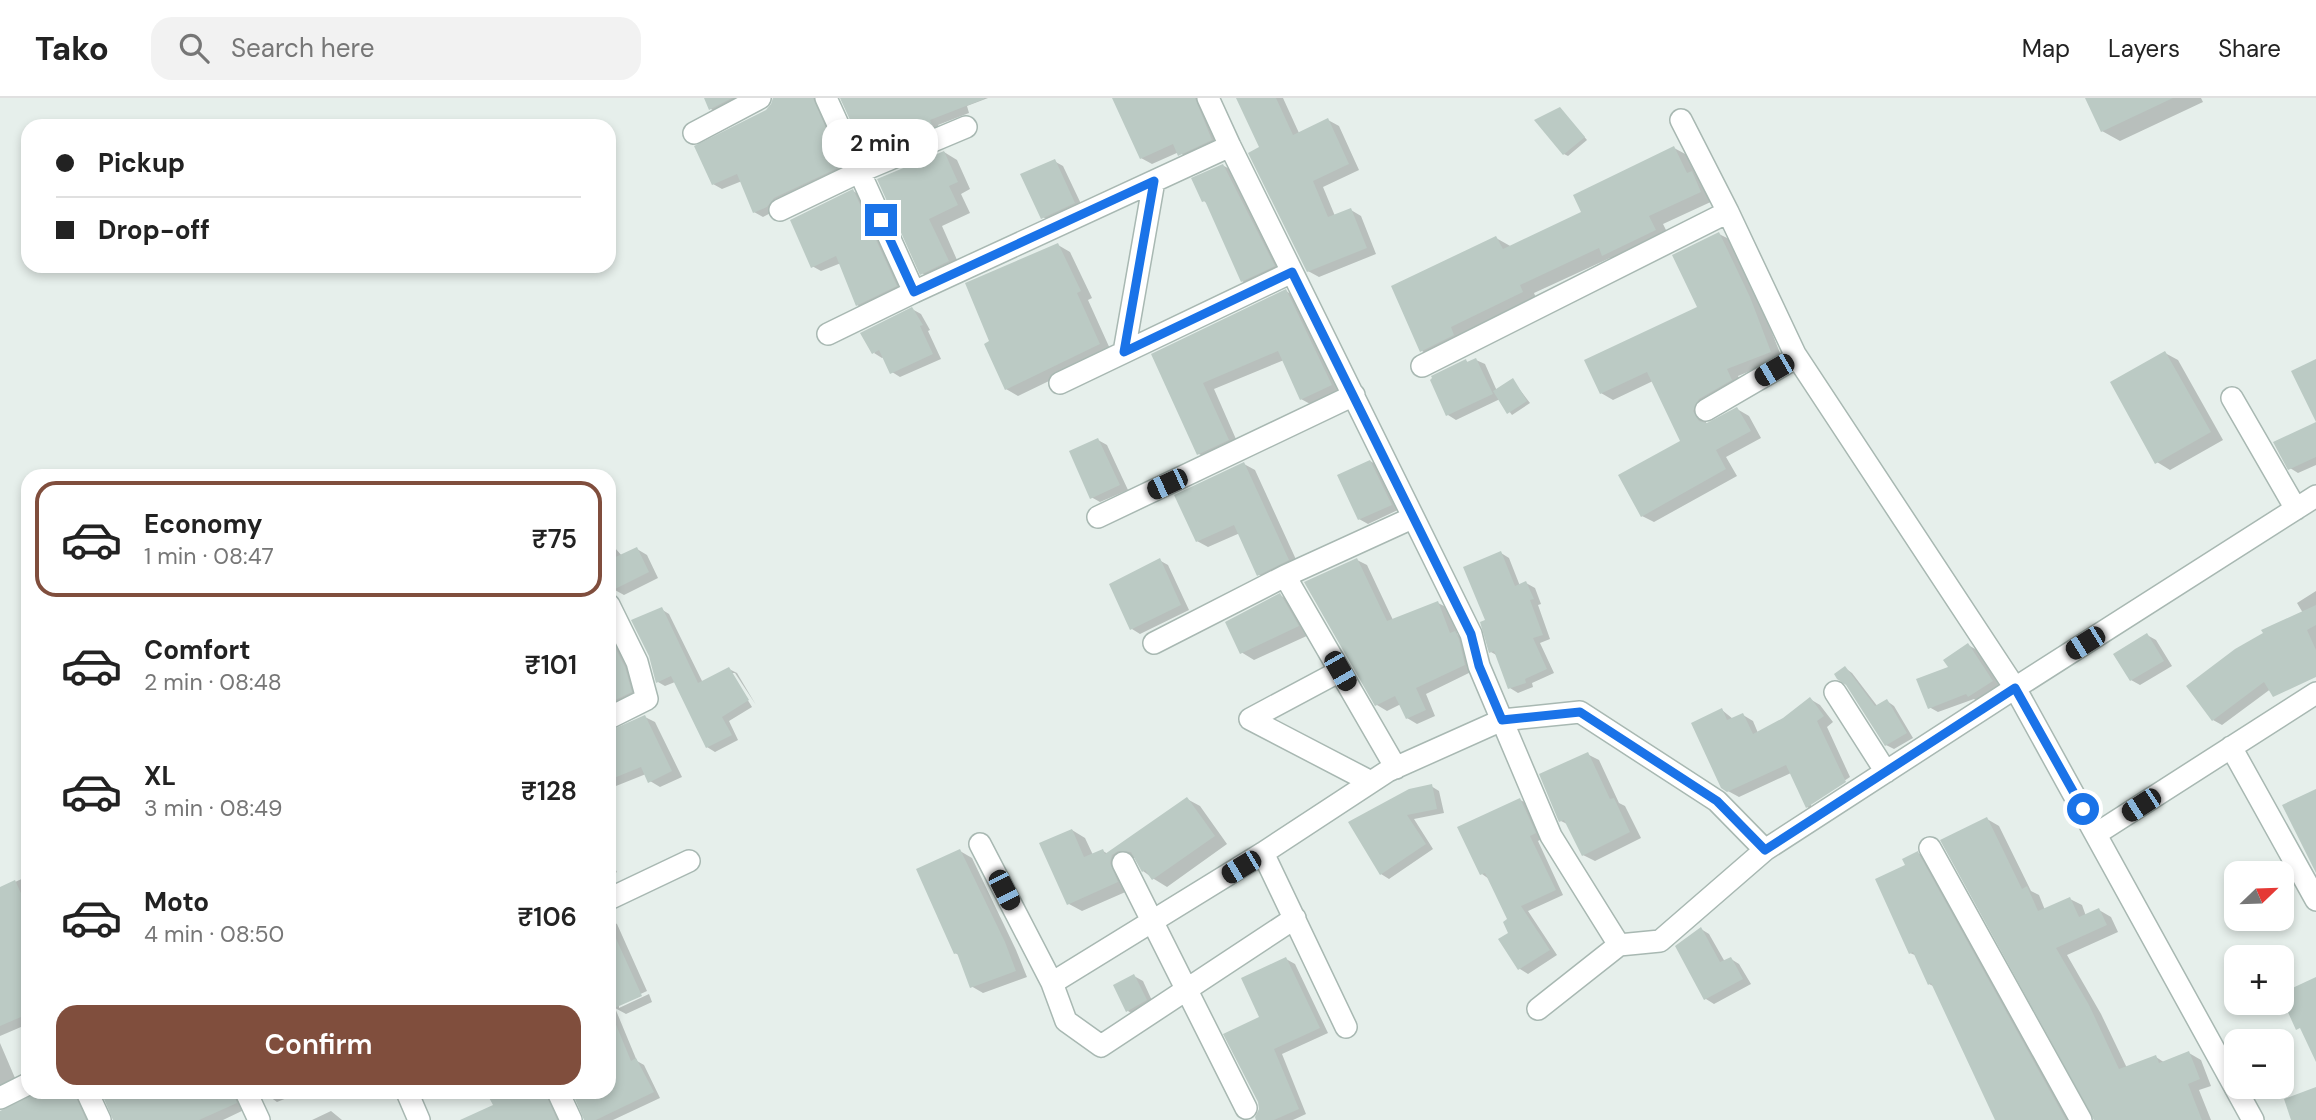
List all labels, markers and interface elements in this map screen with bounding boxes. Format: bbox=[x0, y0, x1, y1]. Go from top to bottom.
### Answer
search box bbox=[151, 17, 641, 80]
text: Tako bbox=[35, 27, 109, 70]
icon: search bbox=[175, 29, 213, 67]
text: Search here bbox=[231, 31, 374, 65]
text: Map bbox=[2022, 33, 2070, 64]
text: Layers bbox=[2108, 33, 2180, 64]
text: Share bbox=[2218, 33, 2281, 64]
callout: 2 min bbox=[823, 118, 939, 167]
text: 2 min bbox=[850, 128, 910, 158]
text: Pickup bbox=[98, 146, 185, 180]
route end bbox=[865, 204, 897, 236]
text: Drop-off bbox=[98, 213, 210, 247]
car bbox=[1751, 350, 1798, 390]
car bbox=[1144, 466, 1191, 502]
text: Economy bbox=[144, 507, 262, 541]
icon: car bbox=[60, 508, 123, 571]
text: ₹75 bbox=[531, 522, 577, 556]
text: 1 min · 08:47 bbox=[144, 541, 274, 571]
car bbox=[2062, 623, 2109, 663]
text: Comfort bbox=[144, 633, 250, 667]
icon: car bbox=[60, 634, 123, 697]
text: ₹101 bbox=[525, 648, 577, 682]
car bbox=[1321, 648, 1360, 694]
text: 2 min · 08:48 bbox=[144, 667, 282, 697]
text: XL bbox=[144, 759, 176, 793]
icon: car bbox=[60, 760, 123, 823]
text: ₹128 bbox=[521, 774, 577, 808]
car bbox=[2118, 785, 2165, 825]
text: 3 min · 08:49 bbox=[144, 793, 282, 823]
route start bbox=[2067, 793, 2099, 825]
car bbox=[1218, 847, 1265, 887]
north arrow bbox=[2224, 861, 2294, 931]
map controls bbox=[2224, 861, 2294, 1099]
car bbox=[986, 867, 1023, 913]
text: Moto bbox=[144, 885, 209, 919]
icon: car bbox=[60, 886, 123, 949]
text: ₹106 bbox=[517, 900, 577, 934]
text: 4 min · 08:50 bbox=[144, 919, 284, 949]
button: + bbox=[2224, 945, 2294, 1015]
button: Confirm bbox=[56, 1005, 581, 1085]
button: − bbox=[2224, 1029, 2294, 1099]

